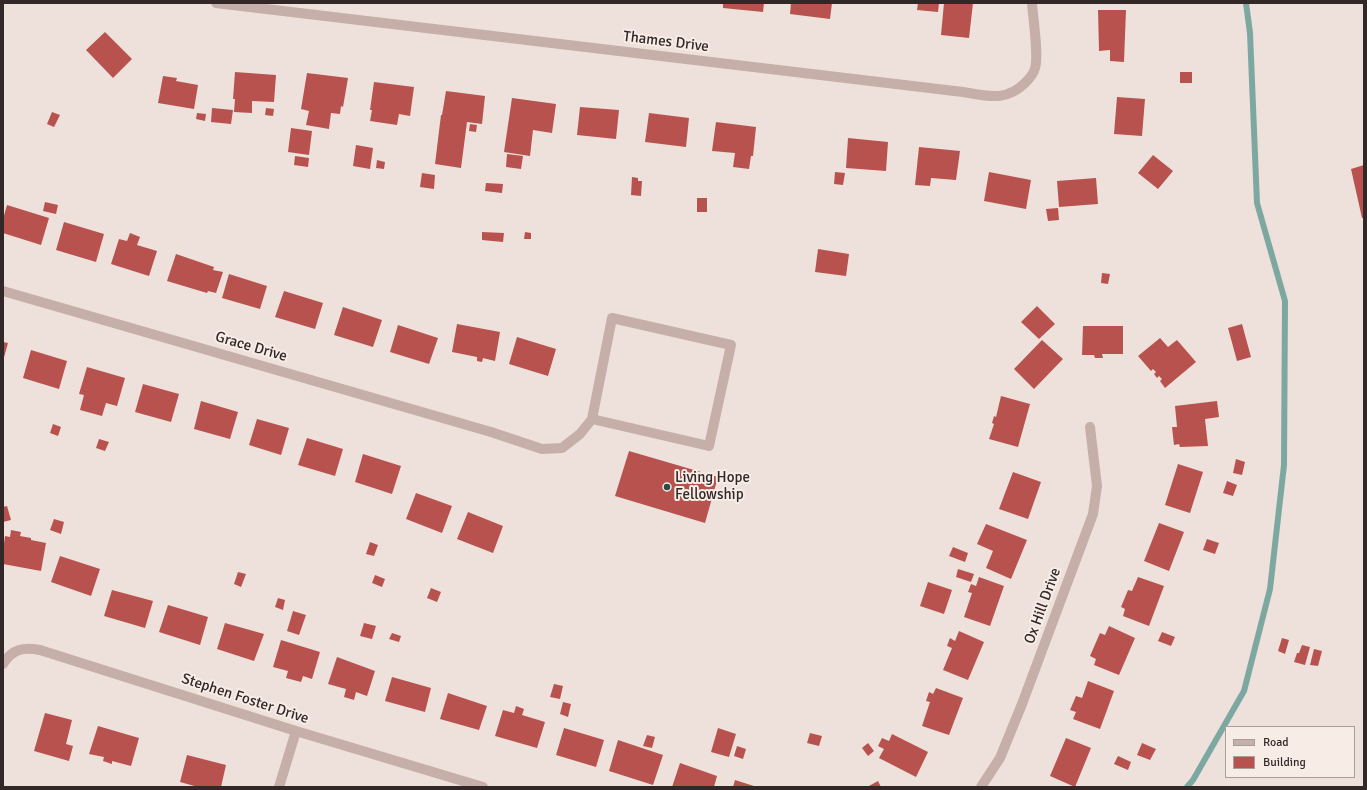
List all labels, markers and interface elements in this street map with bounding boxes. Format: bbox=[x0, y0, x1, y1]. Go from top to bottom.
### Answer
street label: Thames Drive bbox=[622, 28, 710, 56]
street label: Grace Drive bbox=[213, 328, 289, 366]
place label: Living Hope Fellowship bbox=[675, 469, 750, 504]
marker: Living Hope Fellowship bbox=[662, 482, 672, 492]
street label: Ox Hill Drive bbox=[1021, 566, 1065, 646]
street label: Stephen Foster Drive bbox=[179, 670, 311, 728]
legend bbox=[1225, 726, 1355, 778]
text: Road bbox=[1263, 735, 1289, 750]
text: Building bbox=[1263, 755, 1306, 770]

